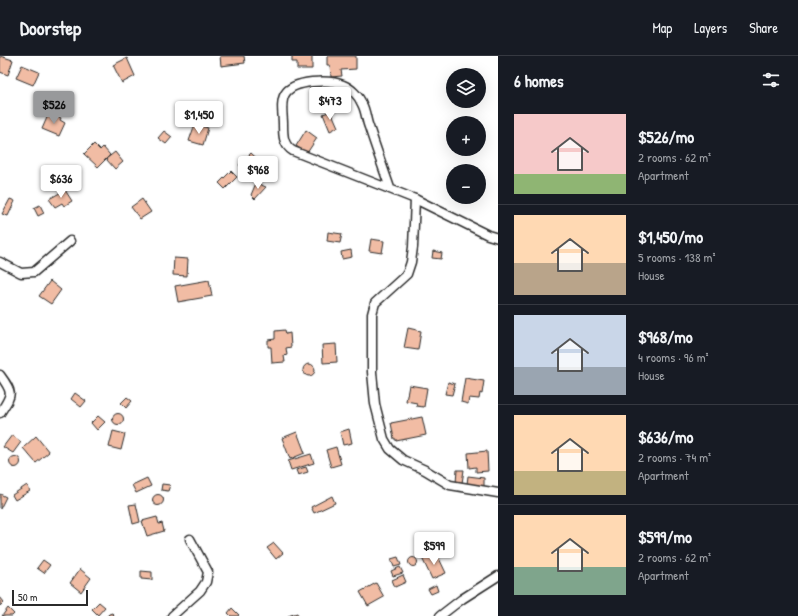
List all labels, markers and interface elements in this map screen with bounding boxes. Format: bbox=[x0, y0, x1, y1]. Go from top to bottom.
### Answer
text: Doorstep bbox=[20, 15, 81, 41]
text: Map bbox=[652, 18, 672, 37]
text: Layers bbox=[694, 18, 727, 37]
text: Share bbox=[749, 18, 778, 37]
map controls bbox=[446, 68, 486, 204]
button: layers bbox=[446, 68, 486, 108]
text: 6 homes bbox=[514, 69, 564, 92]
icon: filters bbox=[760, 69, 782, 91]
pin: $473 bbox=[306, 87, 354, 121]
pin: $526 bbox=[30, 91, 78, 125]
text: $473 bbox=[318, 91, 342, 109]
text: $526 bbox=[42, 95, 66, 113]
pin: $1,450 bbox=[166, 101, 232, 135]
text: $1,450 bbox=[184, 105, 214, 123]
button: + bbox=[446, 116, 486, 156]
text: $526/mo bbox=[638, 125, 694, 148]
icon: home bbox=[546, 130, 594, 178]
text: 2 rooms · 62 m² bbox=[638, 148, 711, 166]
pin: $968 bbox=[234, 156, 282, 190]
text: $968 bbox=[247, 160, 269, 178]
button: − bbox=[446, 164, 486, 204]
pin: $636 bbox=[37, 165, 85, 199]
text: Apartment bbox=[638, 166, 689, 184]
text: $636 bbox=[50, 169, 72, 187]
text: $1,450/mo bbox=[638, 225, 703, 248]
icon: home bbox=[546, 231, 594, 279]
text: 5 rooms · 138 m² bbox=[638, 248, 715, 266]
text: House bbox=[638, 266, 665, 284]
text: $968/mo bbox=[638, 325, 693, 348]
icon: home bbox=[546, 331, 594, 379]
text: 4 rooms · 96 m² bbox=[638, 348, 709, 366]
text: House bbox=[638, 366, 665, 384]
text: $636/mo bbox=[638, 425, 693, 448]
icon: home bbox=[546, 431, 594, 479]
text: 2 rooms · 74 m² bbox=[638, 448, 711, 466]
text: Apartment bbox=[638, 466, 689, 484]
text: $599/mo bbox=[638, 525, 692, 548]
icon: home bbox=[546, 531, 594, 579]
pin: $599 bbox=[410, 532, 458, 566]
text: $599 bbox=[423, 536, 445, 554]
text: 2 rooms · 62 m² bbox=[638, 548, 711, 566]
text: Apartment bbox=[638, 566, 689, 584]
scale bar bbox=[12, 588, 88, 607]
text: 50 m bbox=[18, 590, 38, 604]

